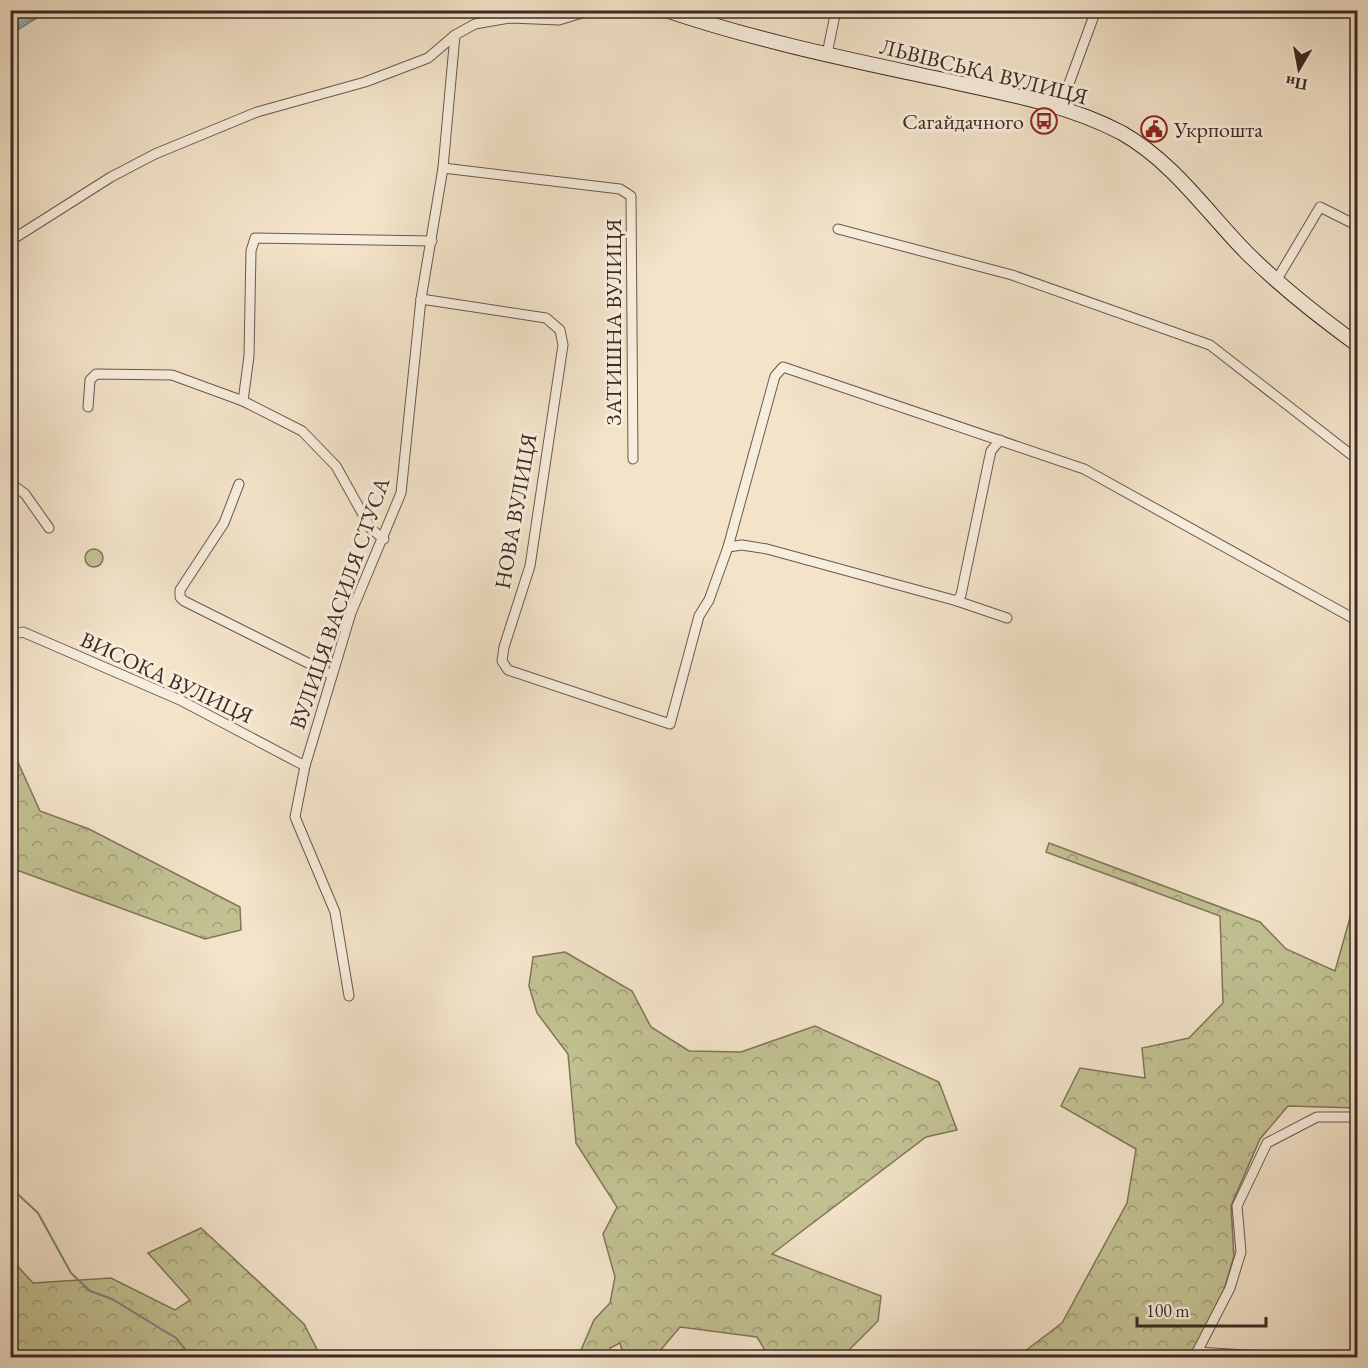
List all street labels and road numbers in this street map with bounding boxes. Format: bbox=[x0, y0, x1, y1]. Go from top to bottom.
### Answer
street label: ЛЬВІВСЬКА ВУЛИЦЯ bbox=[877, 32, 1091, 111]
street label: ЗАТИШНА ВУЛИЦЯ bbox=[599, 218, 628, 426]
street label: НОВА ВУЛИЦЯ bbox=[488, 431, 543, 591]
street label: ВУЛИЦЯ ВАСИЛЯ СТУСА bbox=[283, 473, 397, 733]
street label: ВИСОКА ВУЛИЦЯ bbox=[76, 625, 258, 730]

